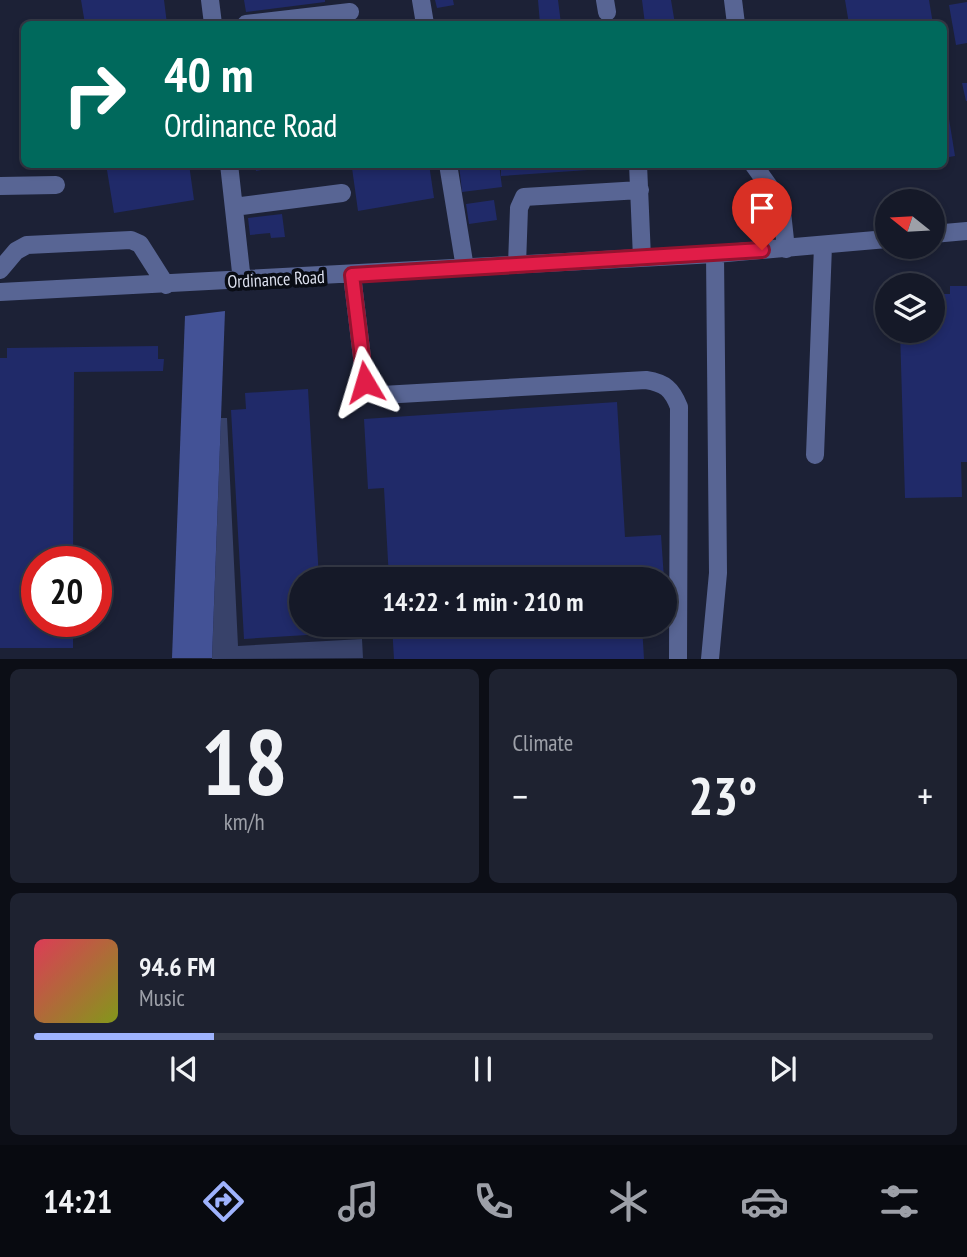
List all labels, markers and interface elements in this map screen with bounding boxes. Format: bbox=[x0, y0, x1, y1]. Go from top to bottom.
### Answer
text: 40 m bbox=[164, 42, 253, 106]
icon: right bbox=[49, 49, 140, 140]
text: Ordinance Road bbox=[164, 104, 337, 146]
pin bbox=[732, 178, 792, 250]
icon: arrive bbox=[743, 189, 781, 227]
north arrow bbox=[875, 189, 945, 259]
map controls bbox=[875, 189, 945, 343]
street label: Ordinance Road bbox=[227, 265, 325, 293]
button: layers bbox=[875, 273, 945, 343]
position arrow bbox=[328, 345, 402, 419]
speed limit sign: 20 bbox=[21, 546, 112, 637]
text: 14:22 · 1 min · 210 m bbox=[383, 585, 583, 618]
text: 18 bbox=[201, 702, 288, 820]
text: Climate bbox=[513, 728, 573, 757]
text: 23° bbox=[688, 762, 757, 829]
text: − bbox=[513, 771, 528, 820]
text: + bbox=[917, 771, 933, 820]
text: km/h bbox=[224, 807, 265, 836]
text: 94.6 FM bbox=[139, 950, 215, 983]
text: Music bbox=[139, 983, 185, 1012]
icon: previous bbox=[165, 1050, 203, 1088]
icon: pause bbox=[464, 1050, 502, 1088]
icon: next bbox=[764, 1050, 802, 1088]
icon: directions bbox=[199, 1177, 248, 1226]
icon: music bbox=[334, 1177, 383, 1226]
icon: phone bbox=[469, 1177, 518, 1226]
icon: climate bbox=[604, 1177, 653, 1226]
icon: car bbox=[740, 1177, 789, 1226]
icon: filters bbox=[875, 1177, 924, 1226]
text: 14:21 bbox=[43, 1180, 112, 1222]

